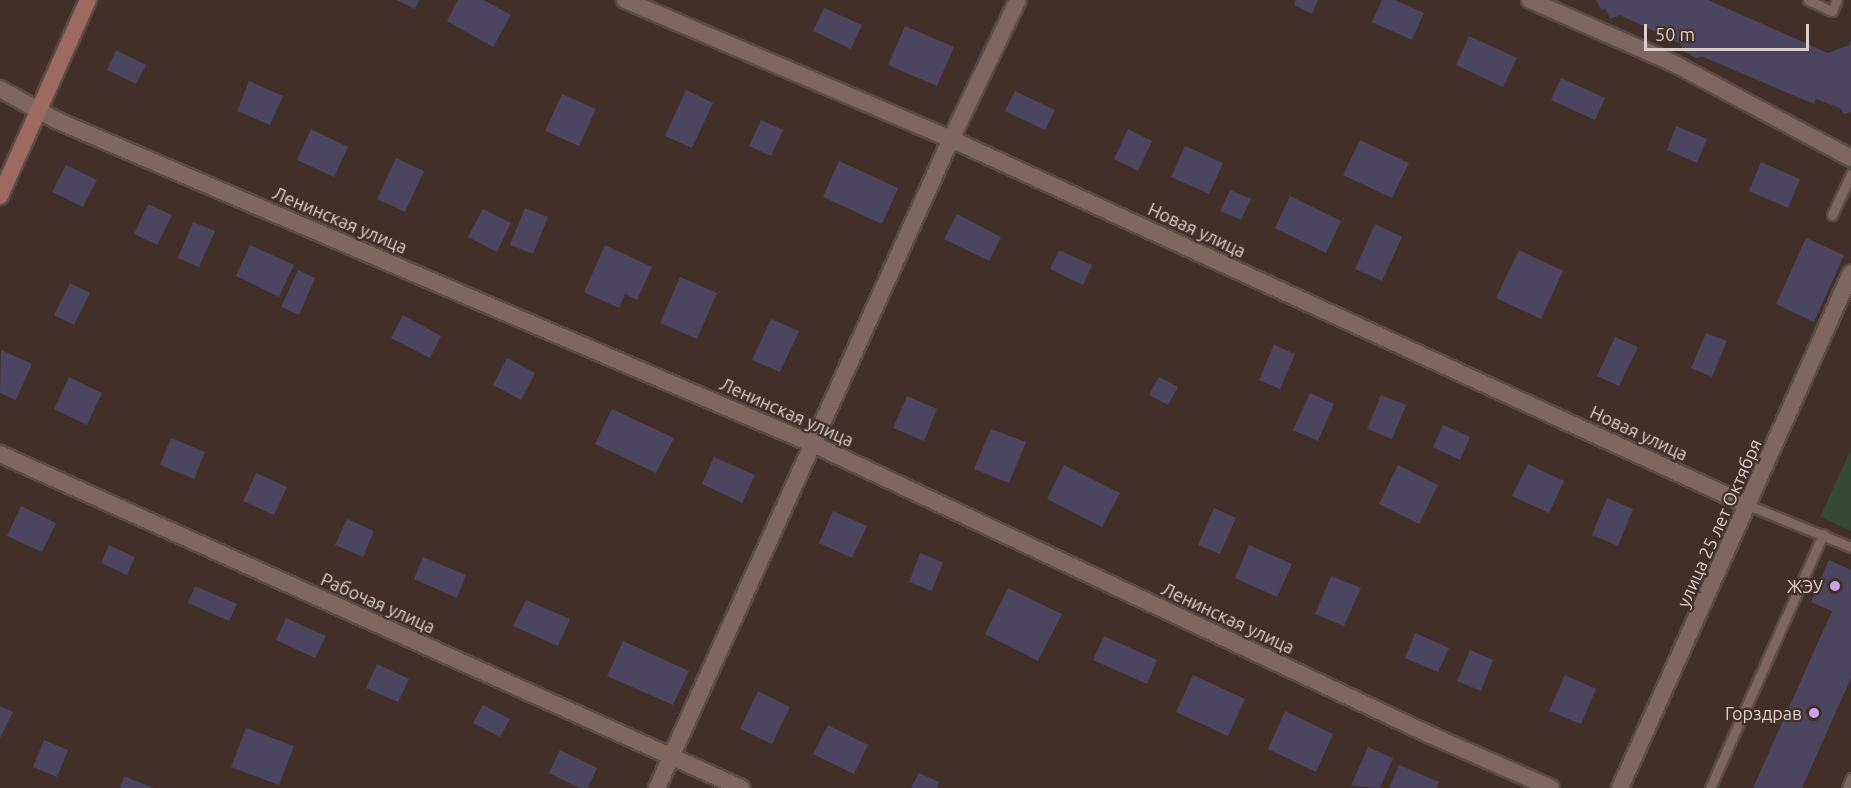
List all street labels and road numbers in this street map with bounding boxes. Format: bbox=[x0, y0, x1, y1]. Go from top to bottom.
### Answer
street label: Ленинская улица bbox=[269, 182, 411, 258]
street label: Новая улица bbox=[1145, 198, 1249, 262]
street label: Ленинская улица bbox=[717, 373, 857, 451]
street label: Новая улица bbox=[1587, 401, 1691, 465]
street label: улица 25 лет Октября bbox=[1672, 435, 1766, 611]
street label: Рабочая улица bbox=[318, 568, 438, 638]
street label: Ленинская улица bbox=[1158, 578, 1298, 658]

